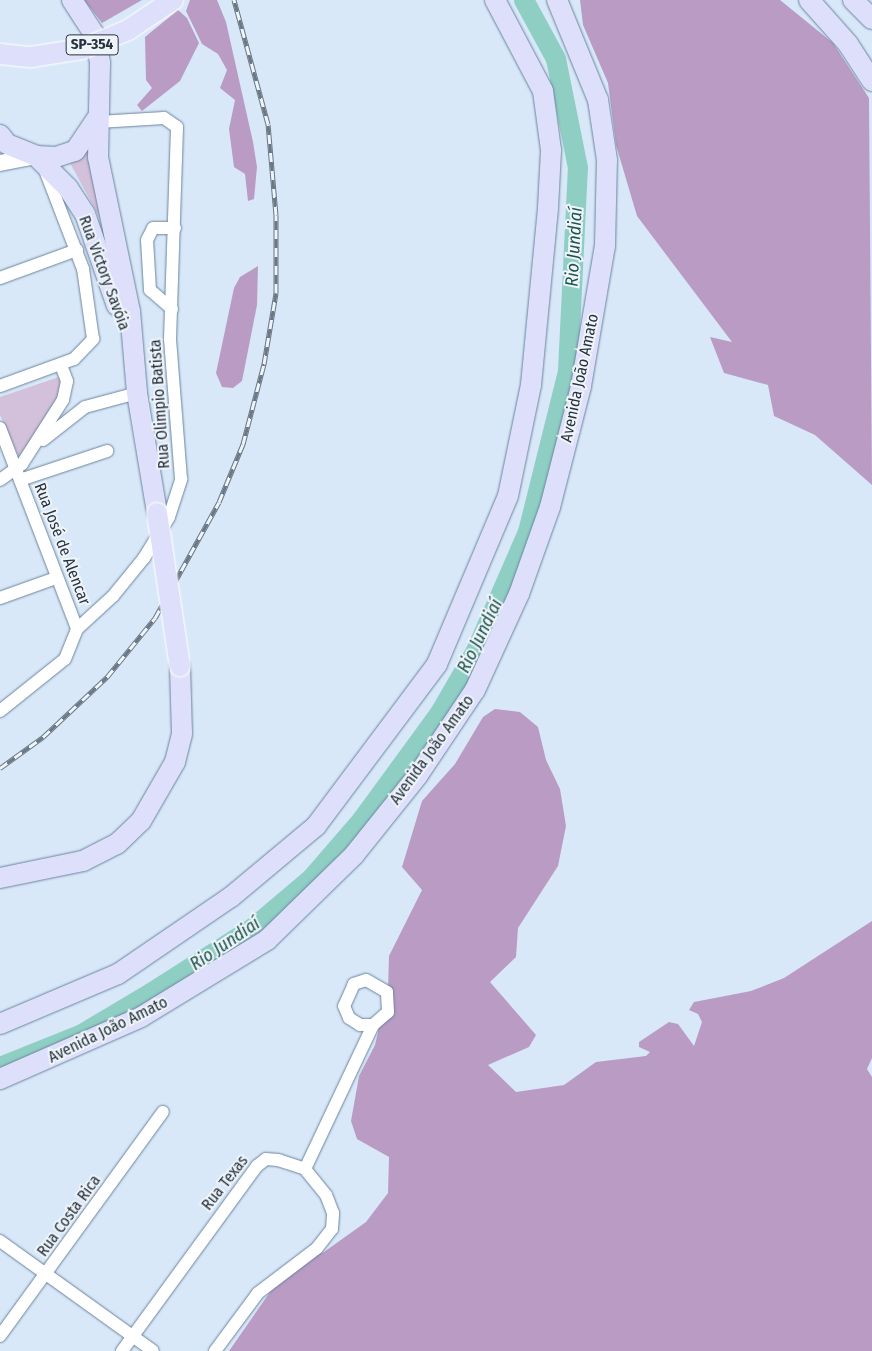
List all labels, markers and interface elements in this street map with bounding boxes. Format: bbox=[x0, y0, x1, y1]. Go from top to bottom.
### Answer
road number: SP-354 bbox=[64, 32, 120, 58]
water label: Rio Jundiaí bbox=[561, 207, 587, 287]
street label: Rua Victory Savóia bbox=[74, 213, 134, 333]
street label: Avenida João Amato bbox=[557, 312, 603, 444]
street label: Rua Olimpio Batista bbox=[146, 339, 174, 469]
street label: Rua José de Alencar bbox=[30, 480, 94, 608]
water label: Rio Jundiaí bbox=[453, 596, 507, 676]
street label: Avenida João Amato bbox=[386, 692, 478, 808]
water label: Rio Jundiaí bbox=[186, 913, 264, 975]
street label: Avenida João Amato bbox=[45, 993, 171, 1067]
street label: Rua Texas bbox=[198, 1152, 252, 1214]
street label: Rua Costa Rica bbox=[33, 1172, 105, 1260]

